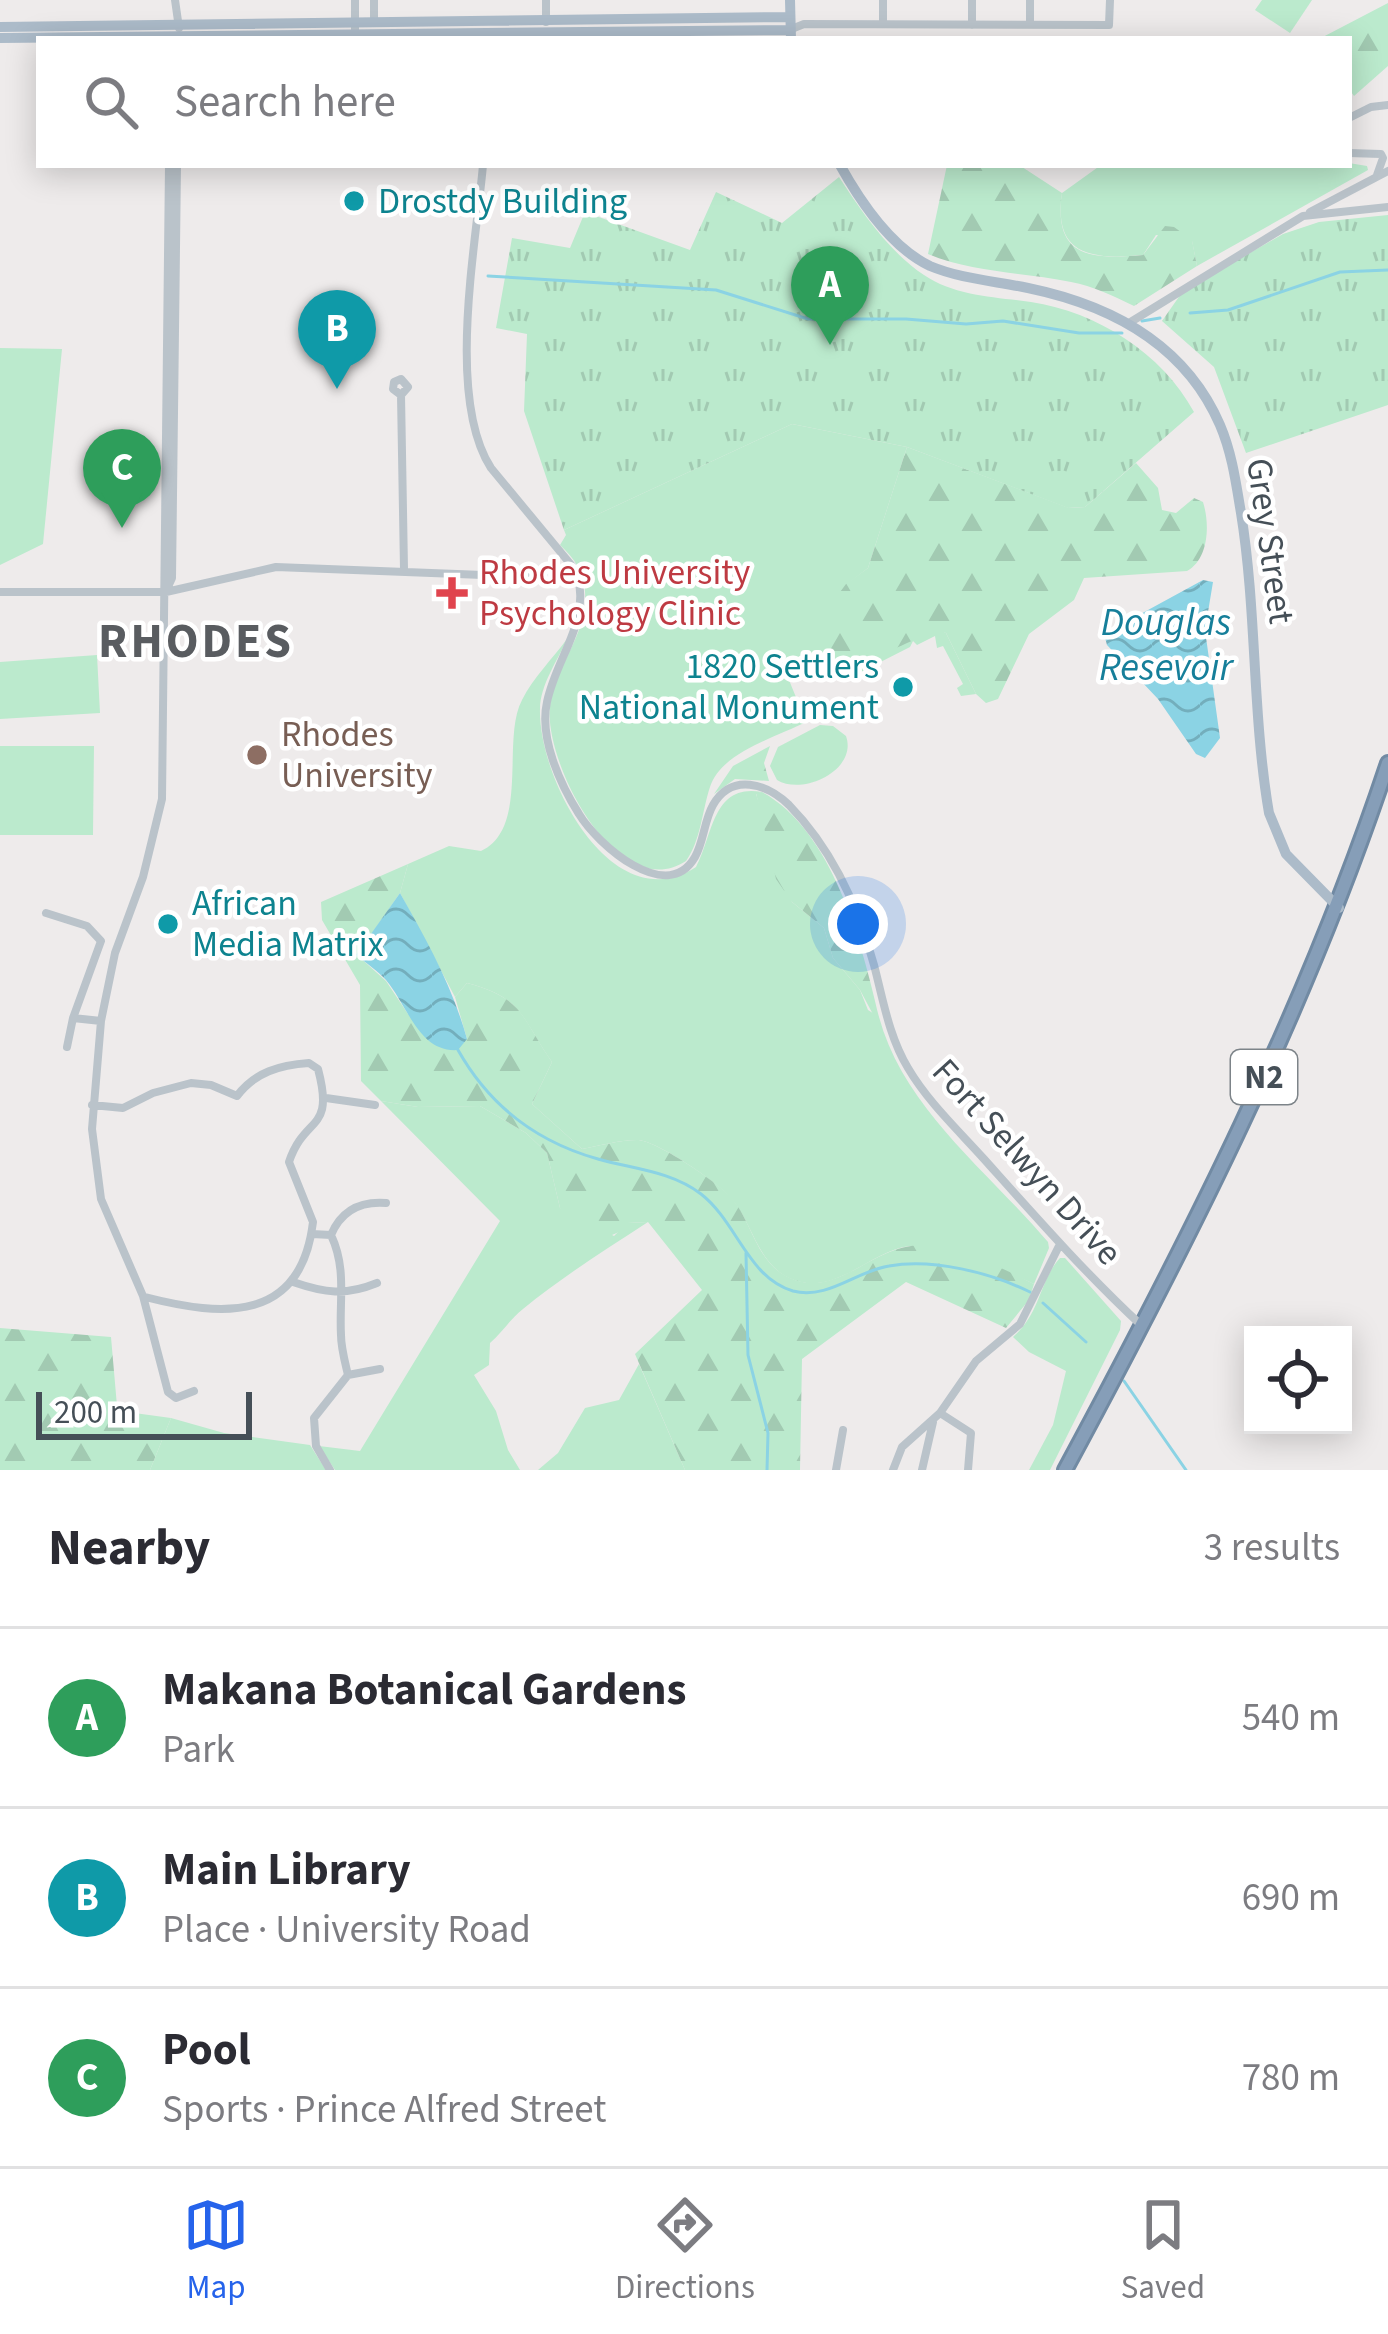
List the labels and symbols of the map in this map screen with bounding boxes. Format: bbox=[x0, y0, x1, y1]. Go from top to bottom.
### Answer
place label: Drostdy Building bbox=[378, 176, 627, 227]
marker: Drostdy Building bbox=[341, 188, 367, 214]
pin: A bbox=[791, 246, 869, 345]
pin: B bbox=[298, 290, 376, 389]
pin: C bbox=[83, 429, 161, 528]
street label: Grey Street bbox=[1233, 455, 1307, 627]
place label: Rhodes University Psychology Clinic bbox=[479, 547, 750, 639]
marker: Rhodes University Psychology Clinic bbox=[436, 577, 468, 609]
water label: Douglas Resevoir bbox=[1099, 595, 1235, 696]
district label: RHODES bbox=[98, 608, 294, 676]
place label: 1820 Settlers National Monument bbox=[579, 641, 879, 733]
marker: 1820 Settlers National Monument bbox=[890, 674, 916, 700]
place label: Rhodes University bbox=[281, 709, 433, 801]
marker: Rhodes University bbox=[244, 742, 270, 768]
place label: African Media Matrix bbox=[192, 878, 384, 970]
your location bbox=[828, 894, 888, 954]
marker: African Media Matrix bbox=[155, 911, 181, 937]
street label: Fort Selwyn Drive bbox=[920, 1047, 1134, 1277]
road number: N2 bbox=[1231, 1050, 1297, 1104]
scale bar bbox=[36, 1386, 252, 1439]

